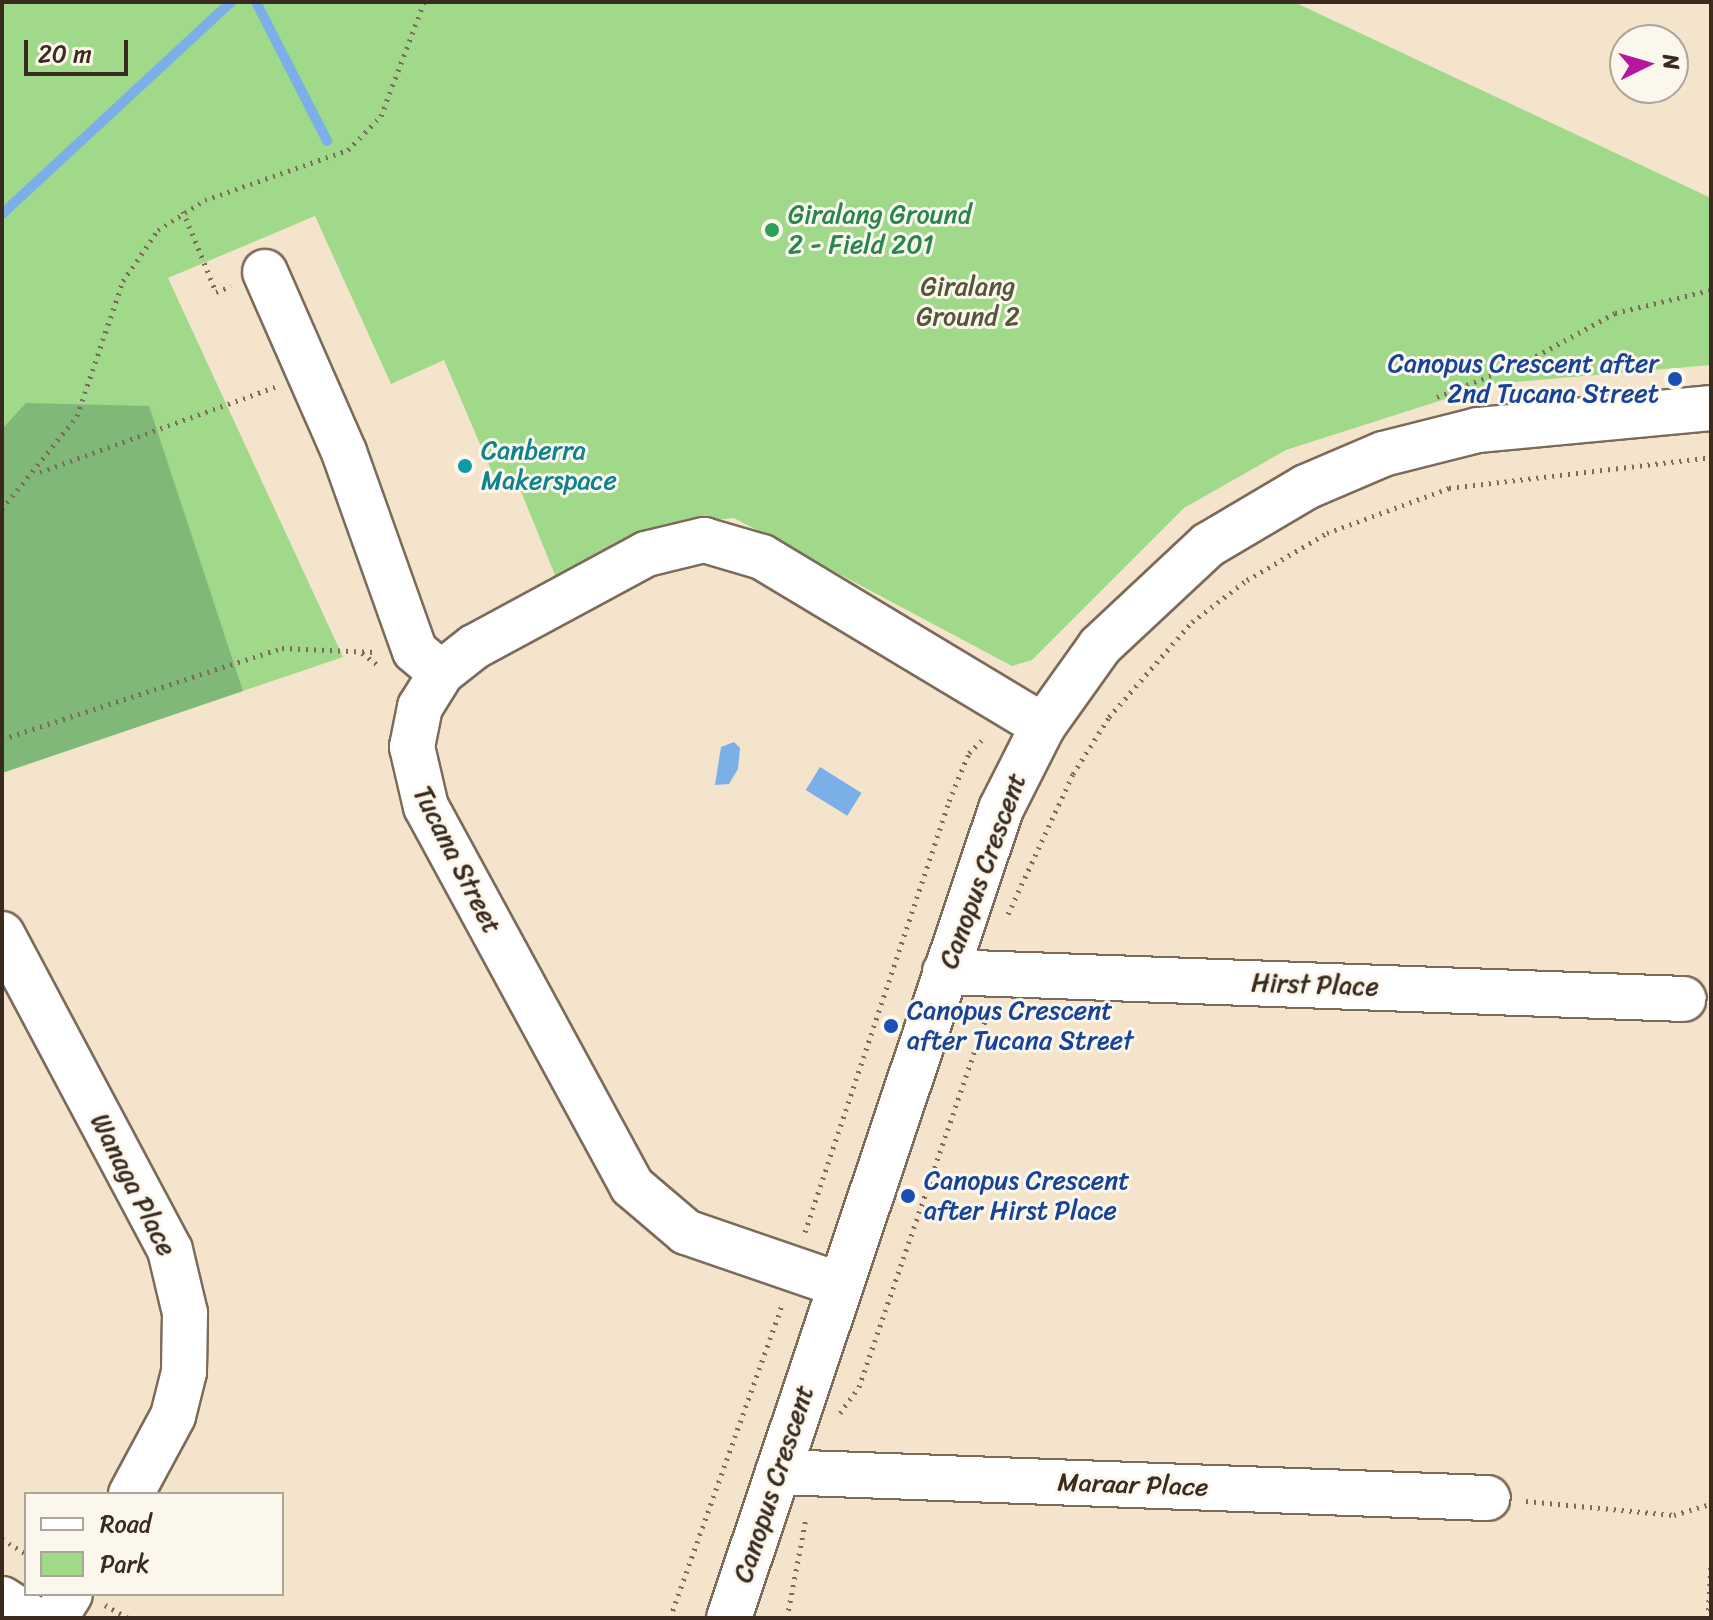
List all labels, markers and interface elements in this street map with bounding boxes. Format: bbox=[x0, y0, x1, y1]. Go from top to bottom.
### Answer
scale bar bbox=[28, 24, 132, 74]
north arrow bbox=[1609, 24, 1689, 104]
text: 20 m bbox=[38, 33, 92, 75]
text: N bbox=[1651, 53, 1692, 71]
place label: Giralang Ground 2 - Field 201 bbox=[788, 199, 971, 260]
marker: Giralang Ground 2 - Field 201 bbox=[763, 221, 781, 239]
park label: Giralang Ground 2 bbox=[916, 271, 1020, 332]
place label: Canopus Crescent after 2nd Tucana Street bbox=[1388, 348, 1659, 410]
marker: Canopus Crescent after 2nd Tucana Street bbox=[1666, 370, 1684, 388]
place label: Canberra Makerspace bbox=[481, 435, 617, 496]
marker: Canberra Makerspace bbox=[456, 457, 474, 475]
street label: Canopus Crescent bbox=[933, 769, 1033, 973]
street label: Tucana Street bbox=[406, 781, 508, 939]
street label: Hirst Place bbox=[1250, 967, 1380, 1003]
place label: Canopus Crescent after Tucana Street bbox=[907, 995, 1134, 1056]
marker: Canopus Crescent after Tucana Street bbox=[882, 1017, 900, 1035]
street label: Wanaga Place bbox=[84, 1109, 182, 1261]
place label: Canopus Crescent after Hirst Place bbox=[924, 1165, 1130, 1226]
marker: Canopus Crescent after Hirst Place bbox=[899, 1187, 917, 1205]
street label: Canopus Crescent bbox=[727, 1381, 821, 1587]
street label: Maraar Place bbox=[1057, 1467, 1209, 1503]
legend bbox=[24, 1492, 284, 1596]
text: Road bbox=[100, 1503, 151, 1545]
text: Park bbox=[100, 1543, 149, 1585]

